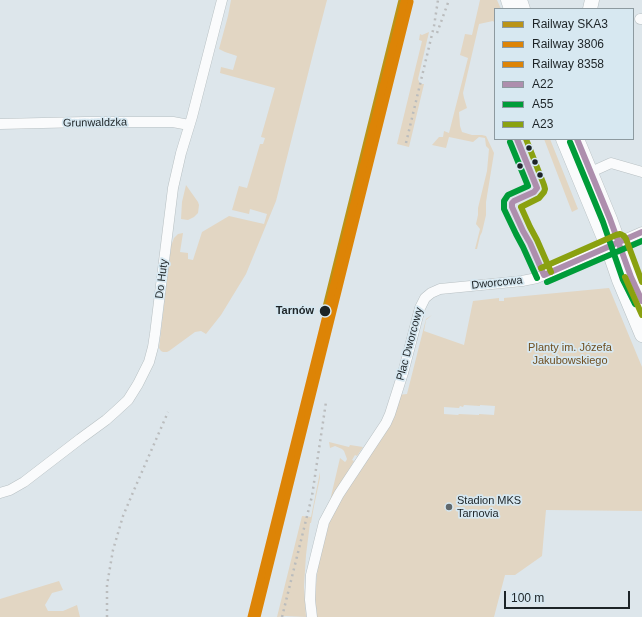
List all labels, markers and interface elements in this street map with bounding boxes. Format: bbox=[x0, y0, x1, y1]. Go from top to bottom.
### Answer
legend bbox=[494, 8, 634, 140]
text: Railway SKA3 bbox=[532, 17, 608, 31]
text: Railway 3806 bbox=[532, 37, 604, 51]
text: Railway 8358 bbox=[532, 57, 604, 71]
text: A22 bbox=[532, 77, 553, 91]
text: A55 bbox=[532, 97, 553, 111]
street label: Grunwaldzka bbox=[63, 116, 127, 130]
text: A23 bbox=[532, 117, 553, 131]
unlabelled marker bbox=[524, 143, 534, 153]
unlabelled marker bbox=[530, 157, 540, 167]
unlabelled marker bbox=[515, 161, 525, 171]
unlabelled marker bbox=[535, 170, 545, 180]
street label: Do Huty bbox=[153, 258, 171, 300]
street label: Dworcowa bbox=[471, 274, 523, 292]
place label: Tarnów bbox=[276, 304, 314, 318]
marker: Tarnów bbox=[318, 304, 332, 318]
street label: Plac Dworcowy bbox=[394, 306, 426, 382]
park label: Planty im. Józefa Jakubowskiego bbox=[528, 341, 612, 367]
place label: Stadion MKS Tarnovia bbox=[457, 494, 521, 520]
marker: Stadion MKS Tarnovia bbox=[444, 502, 454, 512]
scale bar bbox=[506, 583, 632, 609]
text: 100 m bbox=[511, 591, 544, 605]

